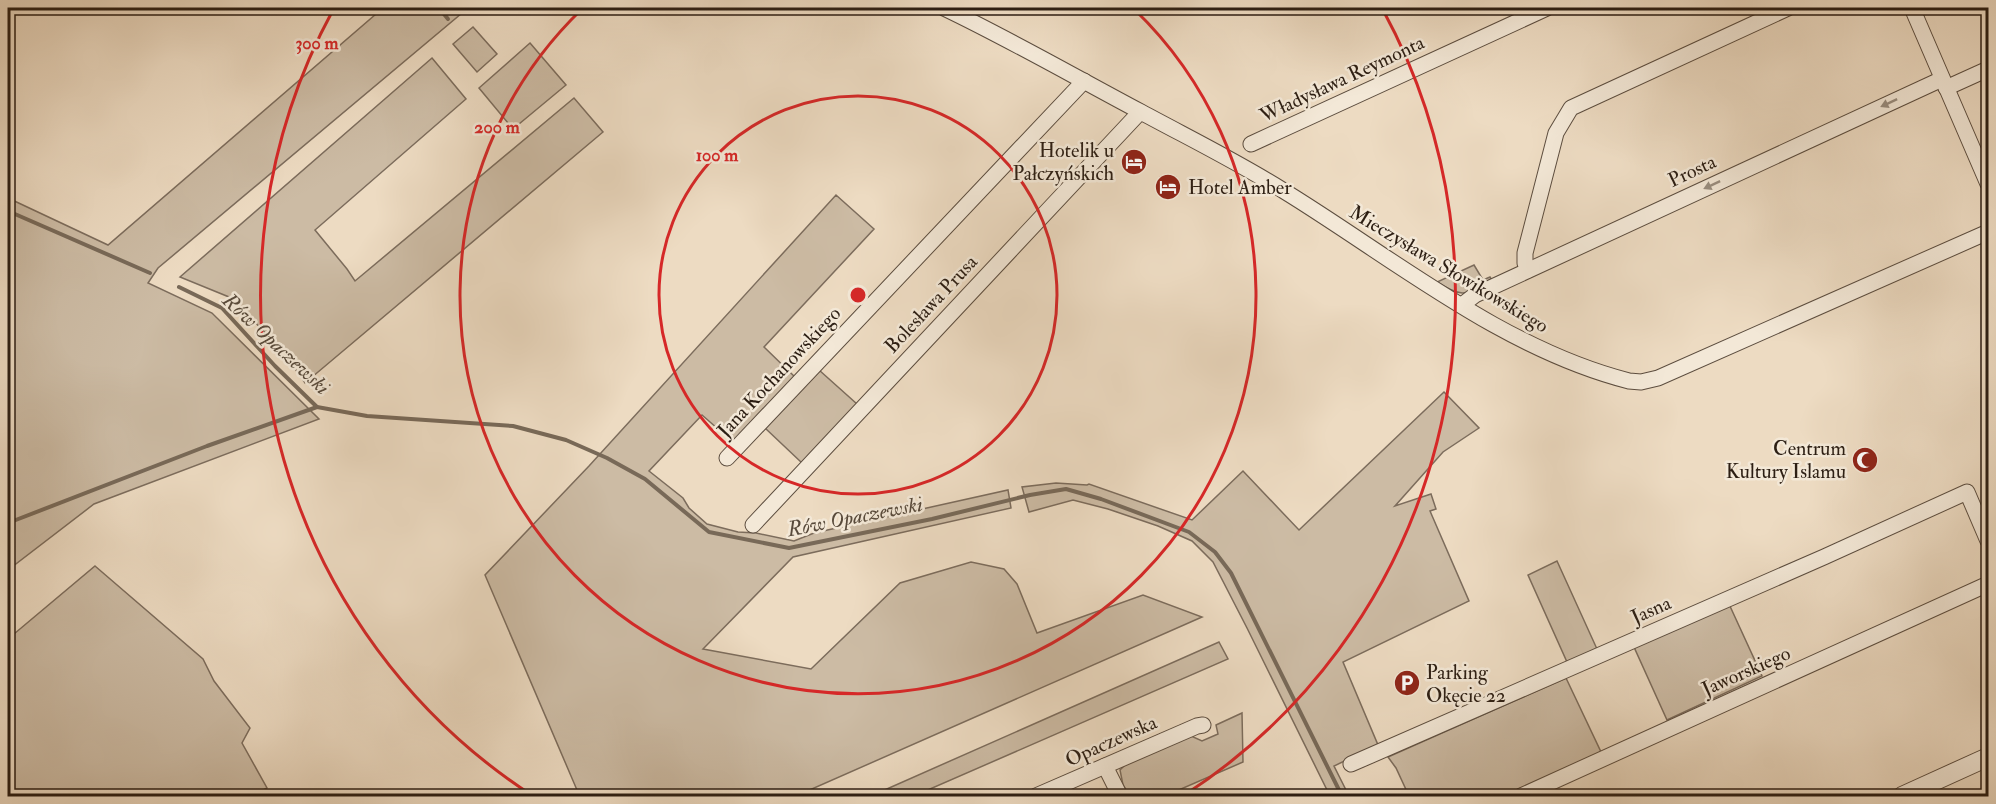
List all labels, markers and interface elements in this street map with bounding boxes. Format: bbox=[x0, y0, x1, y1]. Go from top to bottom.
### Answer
street label: Władysława Reymonta bbox=[1255, 30, 1429, 129]
text: 300 m bbox=[295, 32, 340, 55]
one-way arrow bbox=[1881, 99, 1898, 108]
text: 200 m bbox=[474, 116, 521, 139]
place label: Hotelik u Pałczyńskich bbox=[1012, 138, 1115, 186]
text: 100 m bbox=[696, 144, 739, 167]
hotel icon: Hotelik u Pałczyńskich bbox=[1119, 147, 1149, 177]
street label: Prosta bbox=[1664, 149, 1721, 193]
hotel icon: Hotel Amber bbox=[1153, 172, 1183, 202]
place label: Hotel Amber bbox=[1188, 175, 1292, 200]
one-way arrow bbox=[1703, 180, 1721, 190]
street label: Mieczysława Słowikowskiego bbox=[1345, 200, 1553, 338]
street label: Bolesława Prusa bbox=[879, 249, 983, 358]
centre of rings bbox=[848, 285, 868, 305]
water label: Rów Opaczewski bbox=[216, 287, 336, 401]
street label: Jana Kochanowskiego bbox=[711, 301, 846, 444]
place label: Centrum Kultury Islamu bbox=[1726, 436, 1846, 484]
mosque icon: Centrum Kultury Islamu bbox=[1850, 445, 1880, 475]
water label: Rów Opaczewski bbox=[784, 491, 925, 544]
street label: Jasna bbox=[1626, 590, 1676, 630]
street label: Jaworskiego bbox=[1697, 640, 1794, 702]
place label: Parking Okęcie 22 bbox=[1426, 660, 1506, 708]
parking icon: Parking Okęcie 22 bbox=[1392, 668, 1422, 698]
street label: Opaczewska bbox=[1061, 709, 1162, 773]

